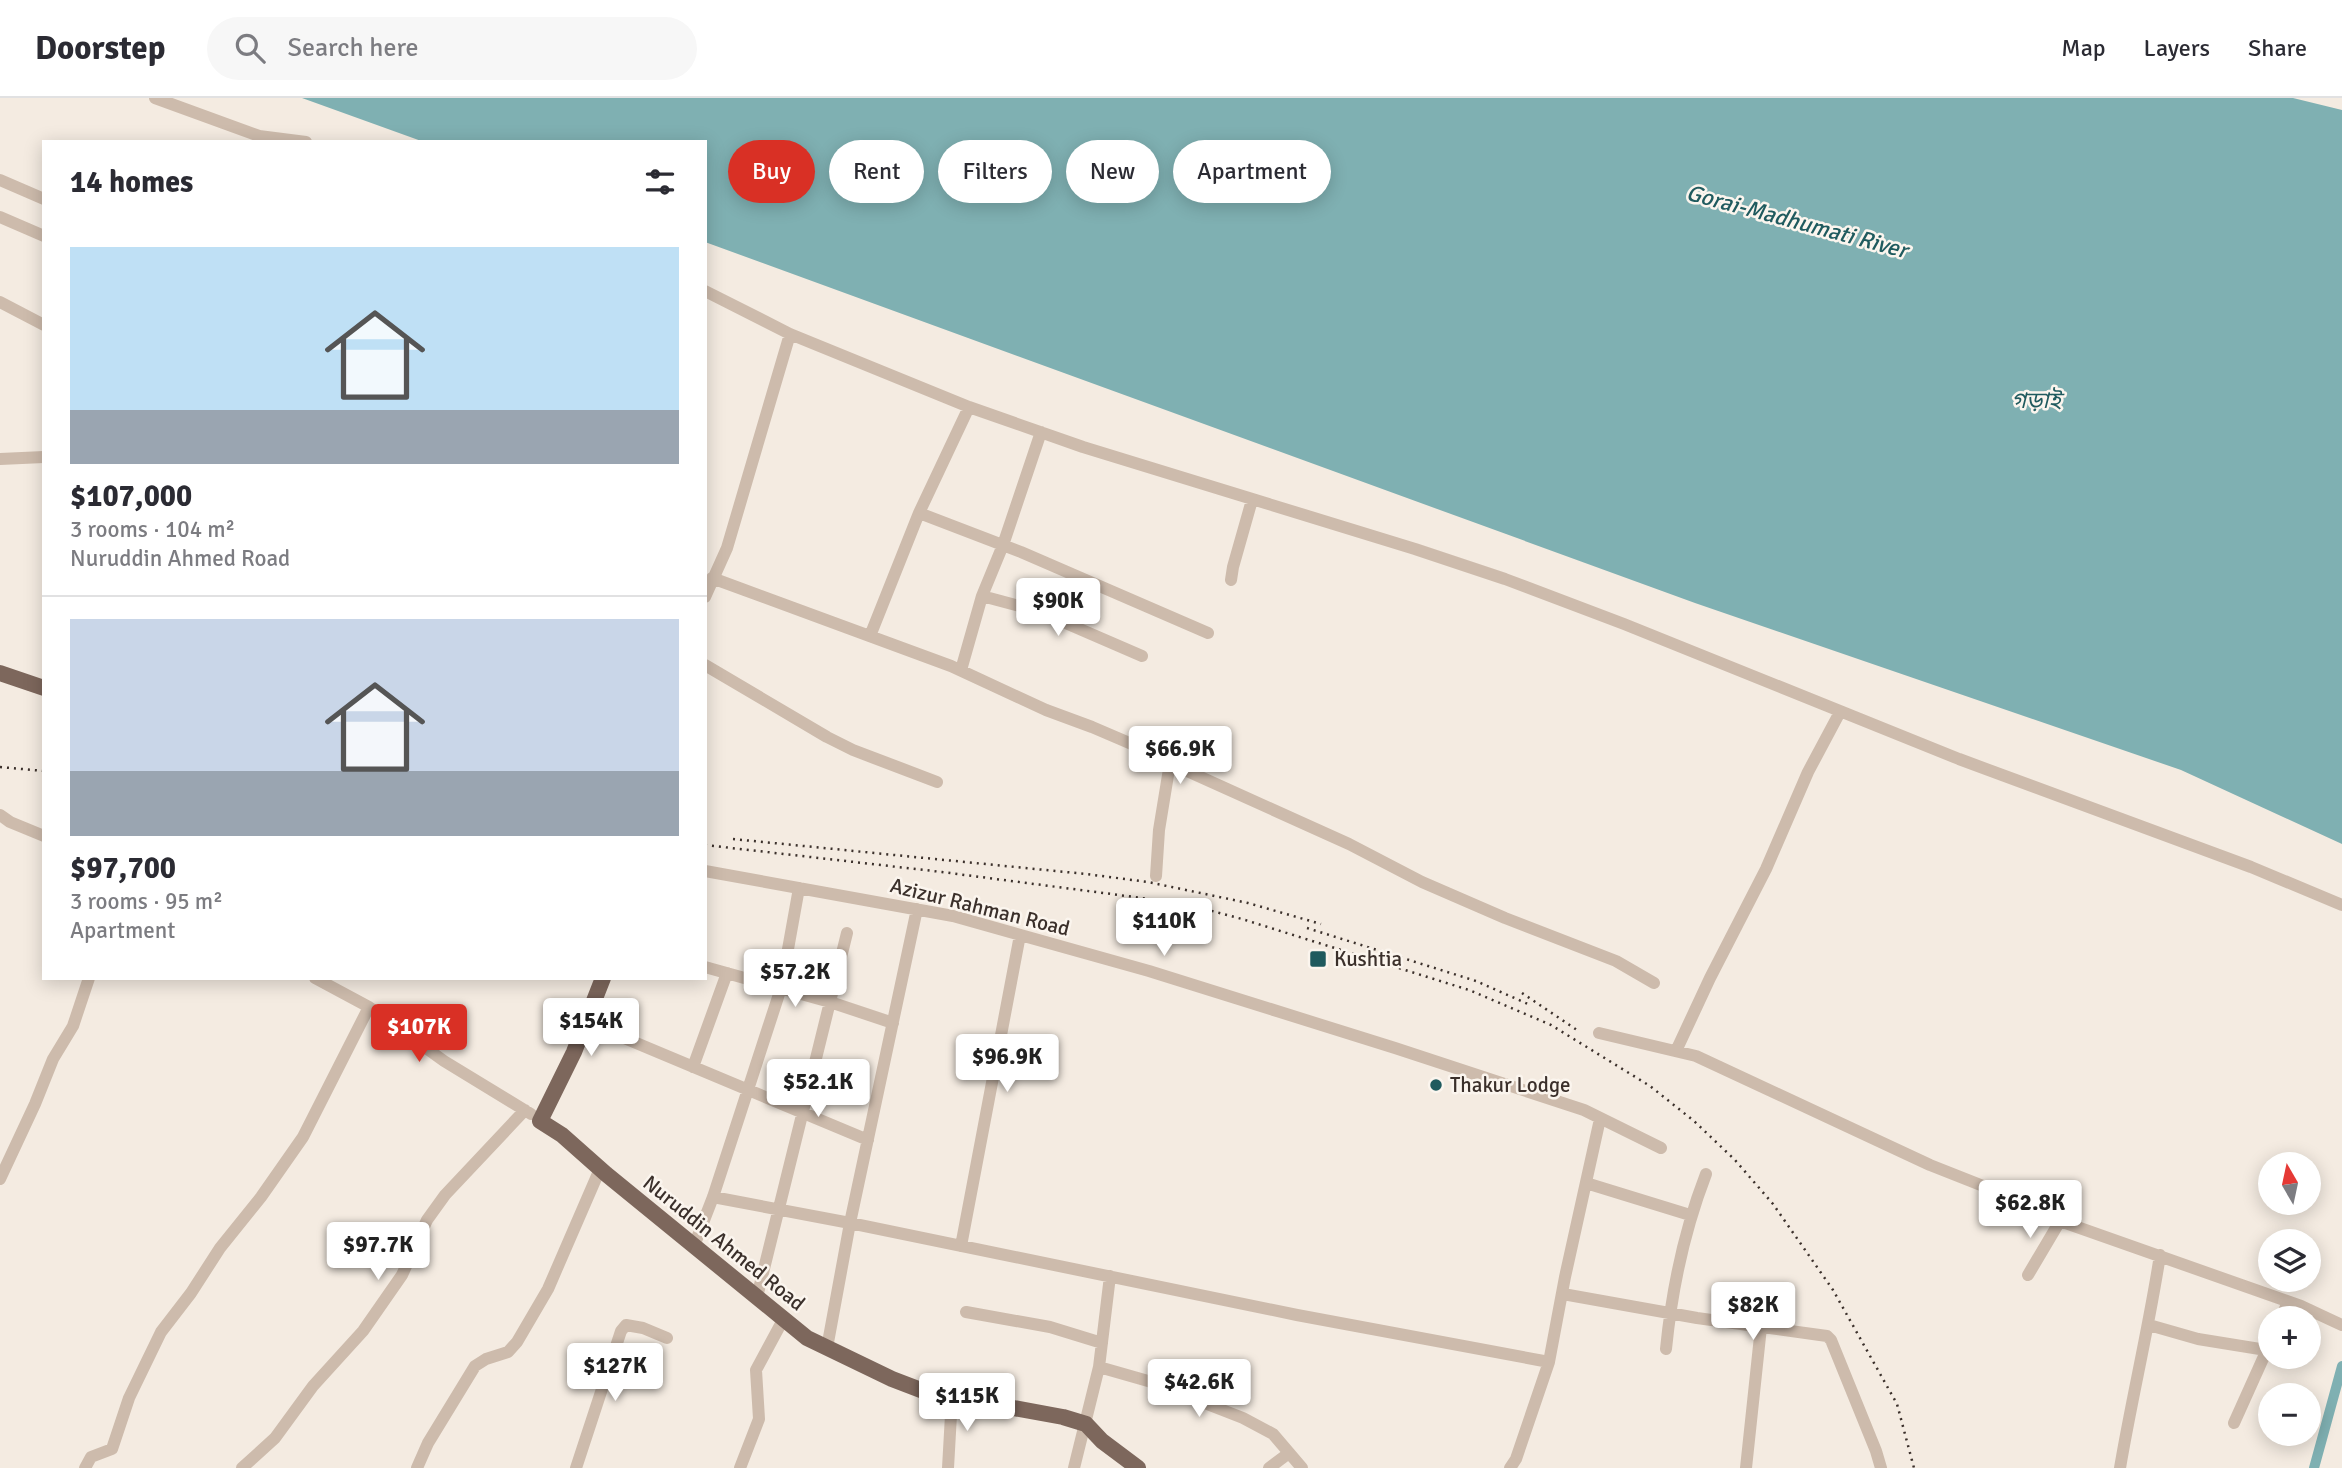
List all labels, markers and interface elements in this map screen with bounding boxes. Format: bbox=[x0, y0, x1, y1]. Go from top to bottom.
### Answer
search box bbox=[207, 17, 697, 80]
text: Doorstep bbox=[35, 28, 165, 69]
icon: search bbox=[231, 29, 269, 67]
text: Search here bbox=[287, 32, 419, 64]
text: Map bbox=[2061, 33, 2106, 63]
text: Layers bbox=[2144, 33, 2210, 63]
text: Share bbox=[2248, 33, 2307, 63]
chip: Buy bbox=[728, 140, 815, 203]
chip: Rent bbox=[829, 140, 924, 203]
chip: Filters bbox=[938, 140, 1052, 203]
chip: New bbox=[1066, 140, 1159, 203]
chip: Apartment bbox=[1173, 140, 1331, 203]
icon: filters bbox=[641, 163, 679, 201]
text: 14 homes bbox=[70, 164, 193, 201]
water label: Gorai-Madhumati River bbox=[1683, 178, 1914, 266]
icon: home bbox=[312, 292, 438, 418]
water label: গড়াই bbox=[2011, 386, 2066, 415]
text: $107,000 bbox=[70, 478, 192, 515]
text: 3 rooms · 104 m² bbox=[70, 515, 235, 544]
text: Nuruddin Ahmed Road bbox=[70, 544, 290, 573]
pin: $90K bbox=[1017, 578, 1099, 638]
text: $90K bbox=[1032, 586, 1084, 615]
icon: home bbox=[312, 664, 438, 790]
pin: $66.9K bbox=[1123, 726, 1237, 786]
text: $66.9K bbox=[1145, 734, 1215, 763]
text: $97,700 bbox=[70, 850, 176, 887]
street label: Azizur Rahman Road bbox=[888, 872, 1072, 942]
text: 3 rooms · 95 m² bbox=[70, 887, 223, 916]
pin: $110K bbox=[1115, 898, 1213, 958]
text: $110K bbox=[1132, 906, 1196, 935]
text: Apartment bbox=[70, 916, 175, 945]
place label: Kushtia bbox=[1334, 946, 1402, 972]
marker: Kushtia bbox=[1308, 949, 1328, 969]
pin: $57.2K bbox=[738, 950, 852, 1009]
text: $57.2K bbox=[760, 957, 830, 986]
pin: $154K bbox=[542, 998, 640, 1058]
pin: $107K bbox=[370, 1004, 468, 1064]
text: $154K bbox=[559, 1006, 623, 1035]
text: $107K bbox=[387, 1012, 451, 1041]
pin: $96.9K bbox=[950, 1034, 1064, 1094]
text: $96.9K bbox=[972, 1042, 1042, 1071]
pin: $52.1K bbox=[761, 1060, 875, 1119]
text: $52.1K bbox=[783, 1067, 853, 1096]
place label: Thakur Lodge bbox=[1450, 1072, 1571, 1098]
marker: Thakur Lodge bbox=[1428, 1077, 1444, 1093]
north arrow bbox=[2258, 1152, 2320, 1214]
map controls bbox=[2258, 1152, 2321, 1446]
street label: Nuruddin Ahmed Road bbox=[638, 1170, 810, 1316]
pin: $62.8K bbox=[1973, 1180, 2087, 1240]
text: $62.8K bbox=[1995, 1188, 2065, 1217]
pin: $97.7K bbox=[321, 1222, 435, 1282]
button: layers bbox=[2258, 1229, 2321, 1292]
text: $97.7K bbox=[343, 1230, 413, 1259]
pin: $82K bbox=[1712, 1282, 1794, 1342]
text: $82K bbox=[1727, 1290, 1779, 1319]
button: + bbox=[2258, 1306, 2321, 1369]
pin: $127K bbox=[566, 1344, 664, 1403]
text: $127K bbox=[583, 1351, 647, 1380]
pin: $42.6K bbox=[1142, 1360, 1256, 1419]
text: $42.6K bbox=[1164, 1367, 1234, 1396]
pin: $115K bbox=[918, 1374, 1016, 1433]
text: $115K bbox=[935, 1381, 999, 1410]
button: − bbox=[2258, 1383, 2321, 1446]

